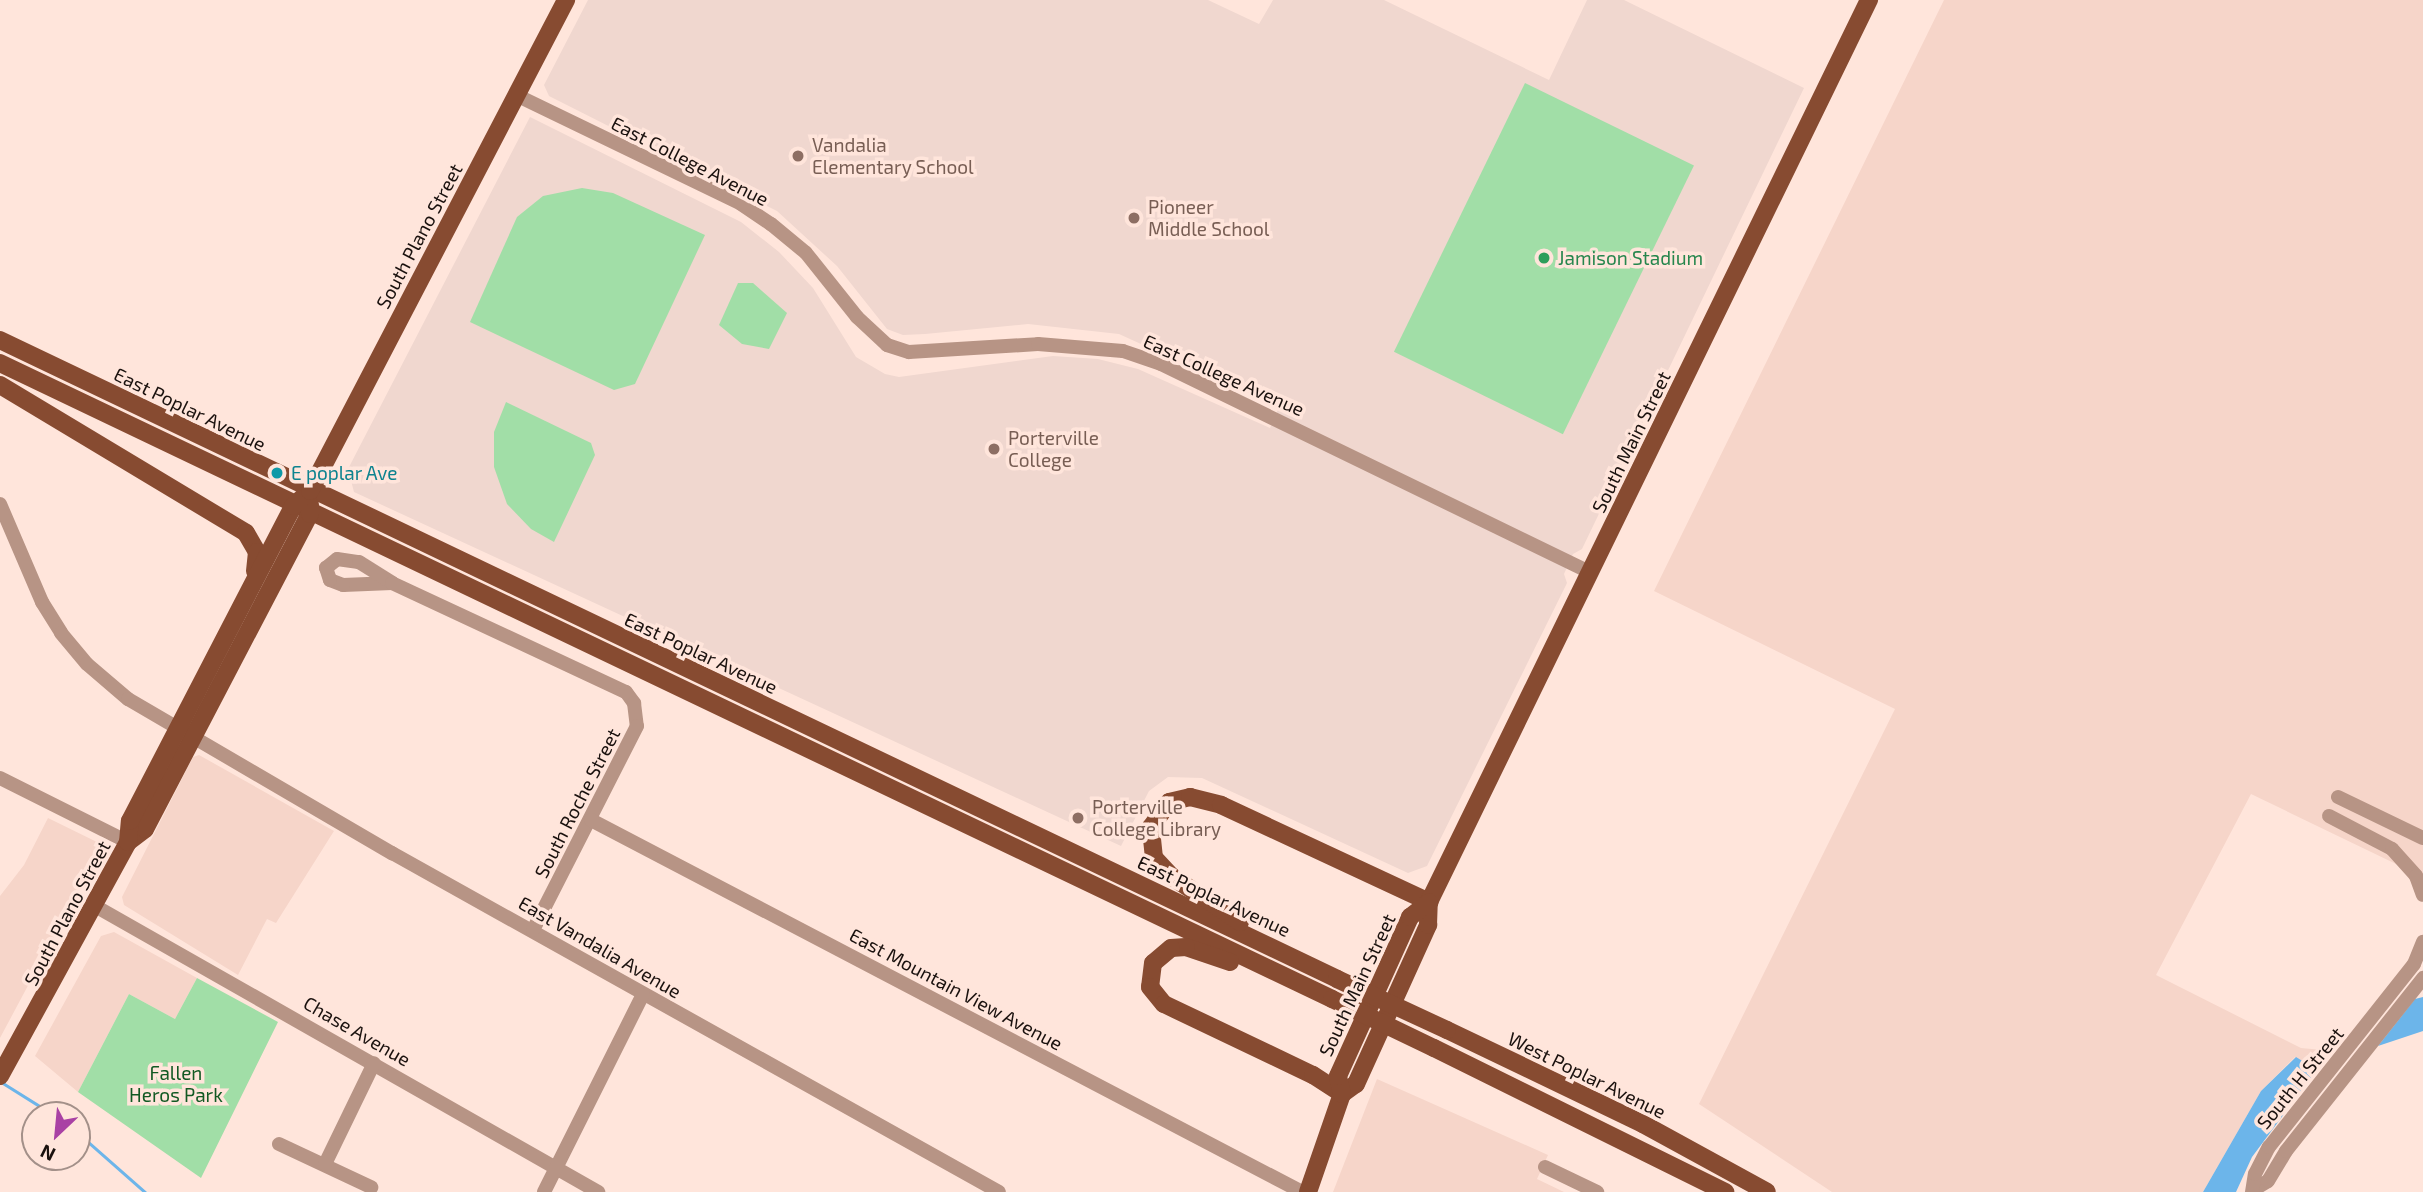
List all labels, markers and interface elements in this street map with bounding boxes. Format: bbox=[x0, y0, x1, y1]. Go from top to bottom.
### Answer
street label: East College Avenue bbox=[607, 111, 773, 211]
place label: Vandalia Elementary School bbox=[812, 134, 974, 178]
marker: Vandalia Elementary School bbox=[790, 148, 806, 164]
street label: South Plano Street bbox=[371, 160, 467, 312]
place label: Pioneer Middle School bbox=[1148, 196, 1269, 240]
marker: Pioneer Middle School bbox=[1126, 210, 1142, 226]
place label: Jamison Stadium bbox=[1558, 247, 1703, 269]
marker: Jamison Stadium bbox=[1536, 250, 1552, 266]
street label: East College Avenue bbox=[1140, 329, 1308, 421]
street label: East Poplar Avenue bbox=[110, 362, 270, 456]
street label: South Main Street bbox=[1587, 367, 1675, 517]
place label: Porterville College bbox=[1008, 427, 1099, 471]
marker: Porterville College bbox=[986, 441, 1002, 457]
place label: E poplar Ave bbox=[291, 462, 398, 484]
marker: E poplar Ave bbox=[269, 465, 285, 481]
street label: East Poplar Avenue bbox=[621, 607, 781, 699]
street label: South Roche Street bbox=[529, 724, 625, 882]
place label: Porterville College Library bbox=[1092, 796, 1221, 840]
marker: Porterville College Library bbox=[1070, 810, 1086, 826]
street label: South Plano Street bbox=[19, 837, 115, 989]
street label: East Poplar Avenue bbox=[1134, 850, 1294, 942]
street label: East Vandalia Avenue bbox=[514, 891, 686, 1003]
street label: South Main Street bbox=[1314, 910, 1400, 1060]
street label: East Mountain View Avenue bbox=[845, 923, 1067, 1055]
street label: Chase Avenue bbox=[299, 991, 415, 1071]
street label: South H Street bbox=[2252, 1022, 2348, 1134]
street label: West Poplar Avenue bbox=[1504, 1027, 1670, 1123]
park label: Fallen Heros Park bbox=[129, 1062, 223, 1106]
north arrow bbox=[21, 1101, 91, 1171]
text: N bbox=[36, 1140, 59, 1167]

